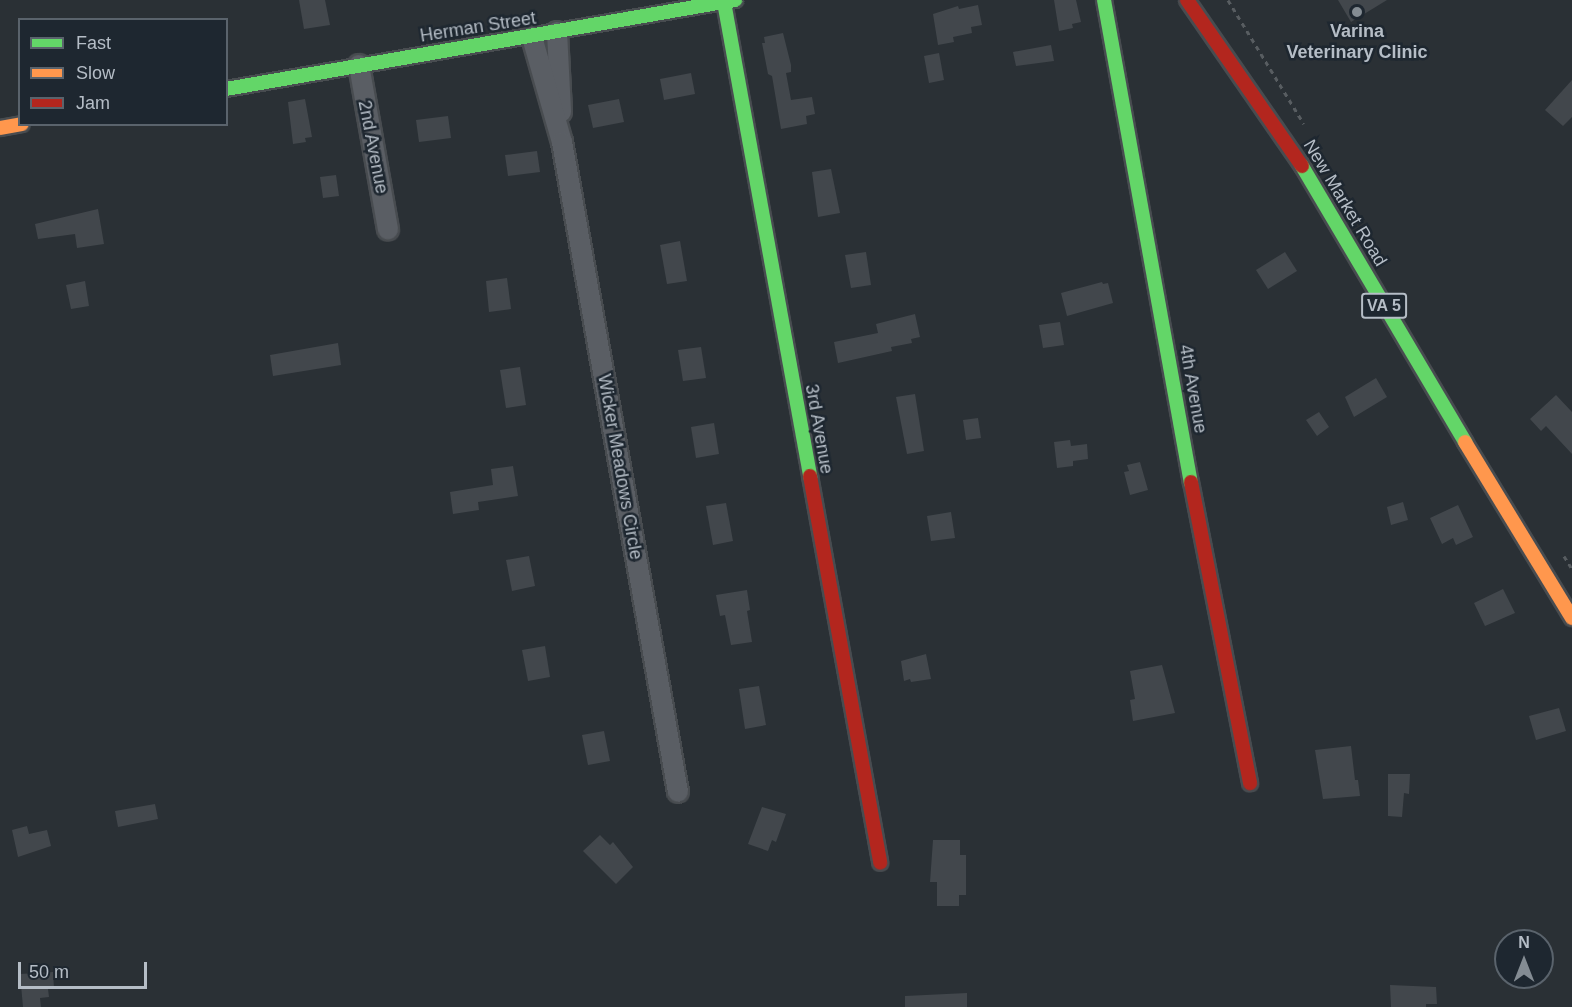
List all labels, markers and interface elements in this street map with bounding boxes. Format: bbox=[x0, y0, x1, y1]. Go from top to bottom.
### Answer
marker: Varina Veterinary Clinic bbox=[1350, 5, 1364, 19]
street label: Herman Street bbox=[419, 7, 537, 47]
legend bbox=[18, 18, 228, 126]
place label: Varina Veterinary Clinic bbox=[1286, 21, 1428, 63]
text: Fast bbox=[76, 33, 111, 53]
text: Slow bbox=[76, 63, 115, 83]
text: Jam bbox=[76, 93, 110, 113]
street label: 2nd Avenue bbox=[353, 98, 393, 196]
street label: New Market Road bbox=[1299, 136, 1391, 270]
road number: VA 5 bbox=[1360, 293, 1408, 319]
street label: 4th Avenue bbox=[1174, 342, 1212, 436]
street label: Wicker Meadows Circle bbox=[593, 373, 647, 561]
street label: 3rd Avenue bbox=[800, 382, 838, 476]
north arrow bbox=[1494, 929, 1554, 989]
text: N bbox=[1518, 934, 1530, 951]
scale bar bbox=[21, 950, 150, 988]
text: 50 m bbox=[29, 962, 69, 982]

